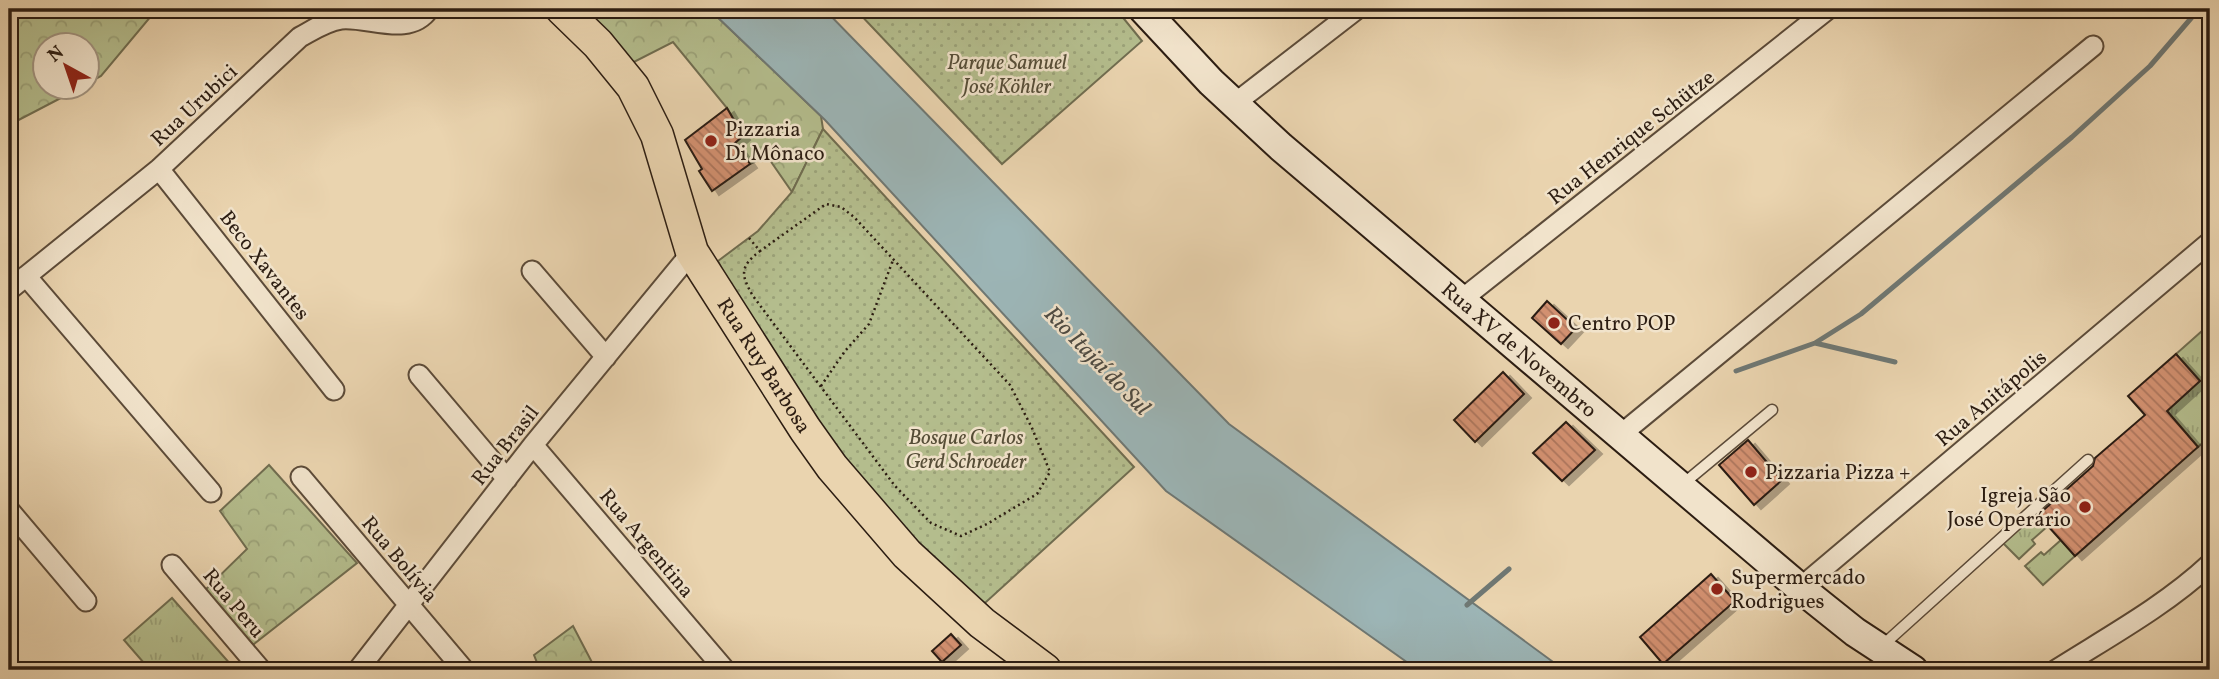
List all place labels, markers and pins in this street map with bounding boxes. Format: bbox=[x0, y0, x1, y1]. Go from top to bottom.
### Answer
place label: Pizzaria Di Mônaco bbox=[725, 116, 825, 169]
marker: Pizzaria Di Mônaco bbox=[703, 133, 719, 149]
place label: Centro POP bbox=[1568, 310, 1676, 339]
marker: Centro POP bbox=[1546, 315, 1562, 331]
place label: Pizzaria Pizza + bbox=[1765, 459, 1911, 488]
marker: Pizzaria Pizza + bbox=[1743, 464, 1759, 480]
place label: Igreja São José Operário bbox=[1947, 482, 2071, 535]
marker: Igreja São José Operário bbox=[2077, 499, 2093, 515]
place label: Supermercado Rodrigues bbox=[1731, 564, 1865, 617]
marker: Supermercado Rodrigues bbox=[1709, 581, 1725, 597]

